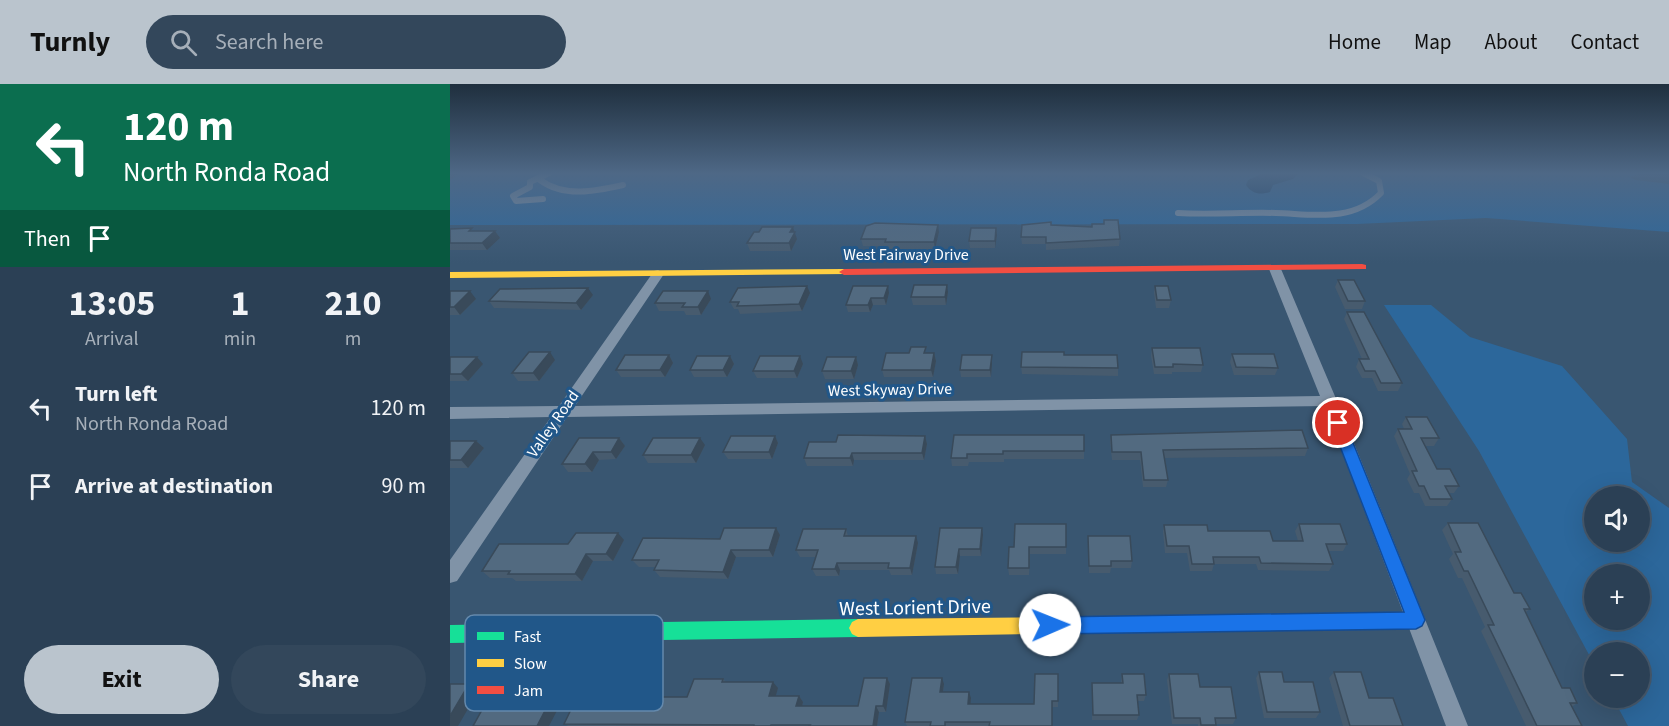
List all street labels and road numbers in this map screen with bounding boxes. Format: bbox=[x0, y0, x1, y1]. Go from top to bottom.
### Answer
street label: West Fairway Drive bbox=[843, 244, 969, 266]
street label: West Skyway Drive bbox=[828, 378, 952, 402]
street label: Valley Road bbox=[522, 386, 584, 462]
street label: West Lorient Drive bbox=[839, 593, 991, 623]

